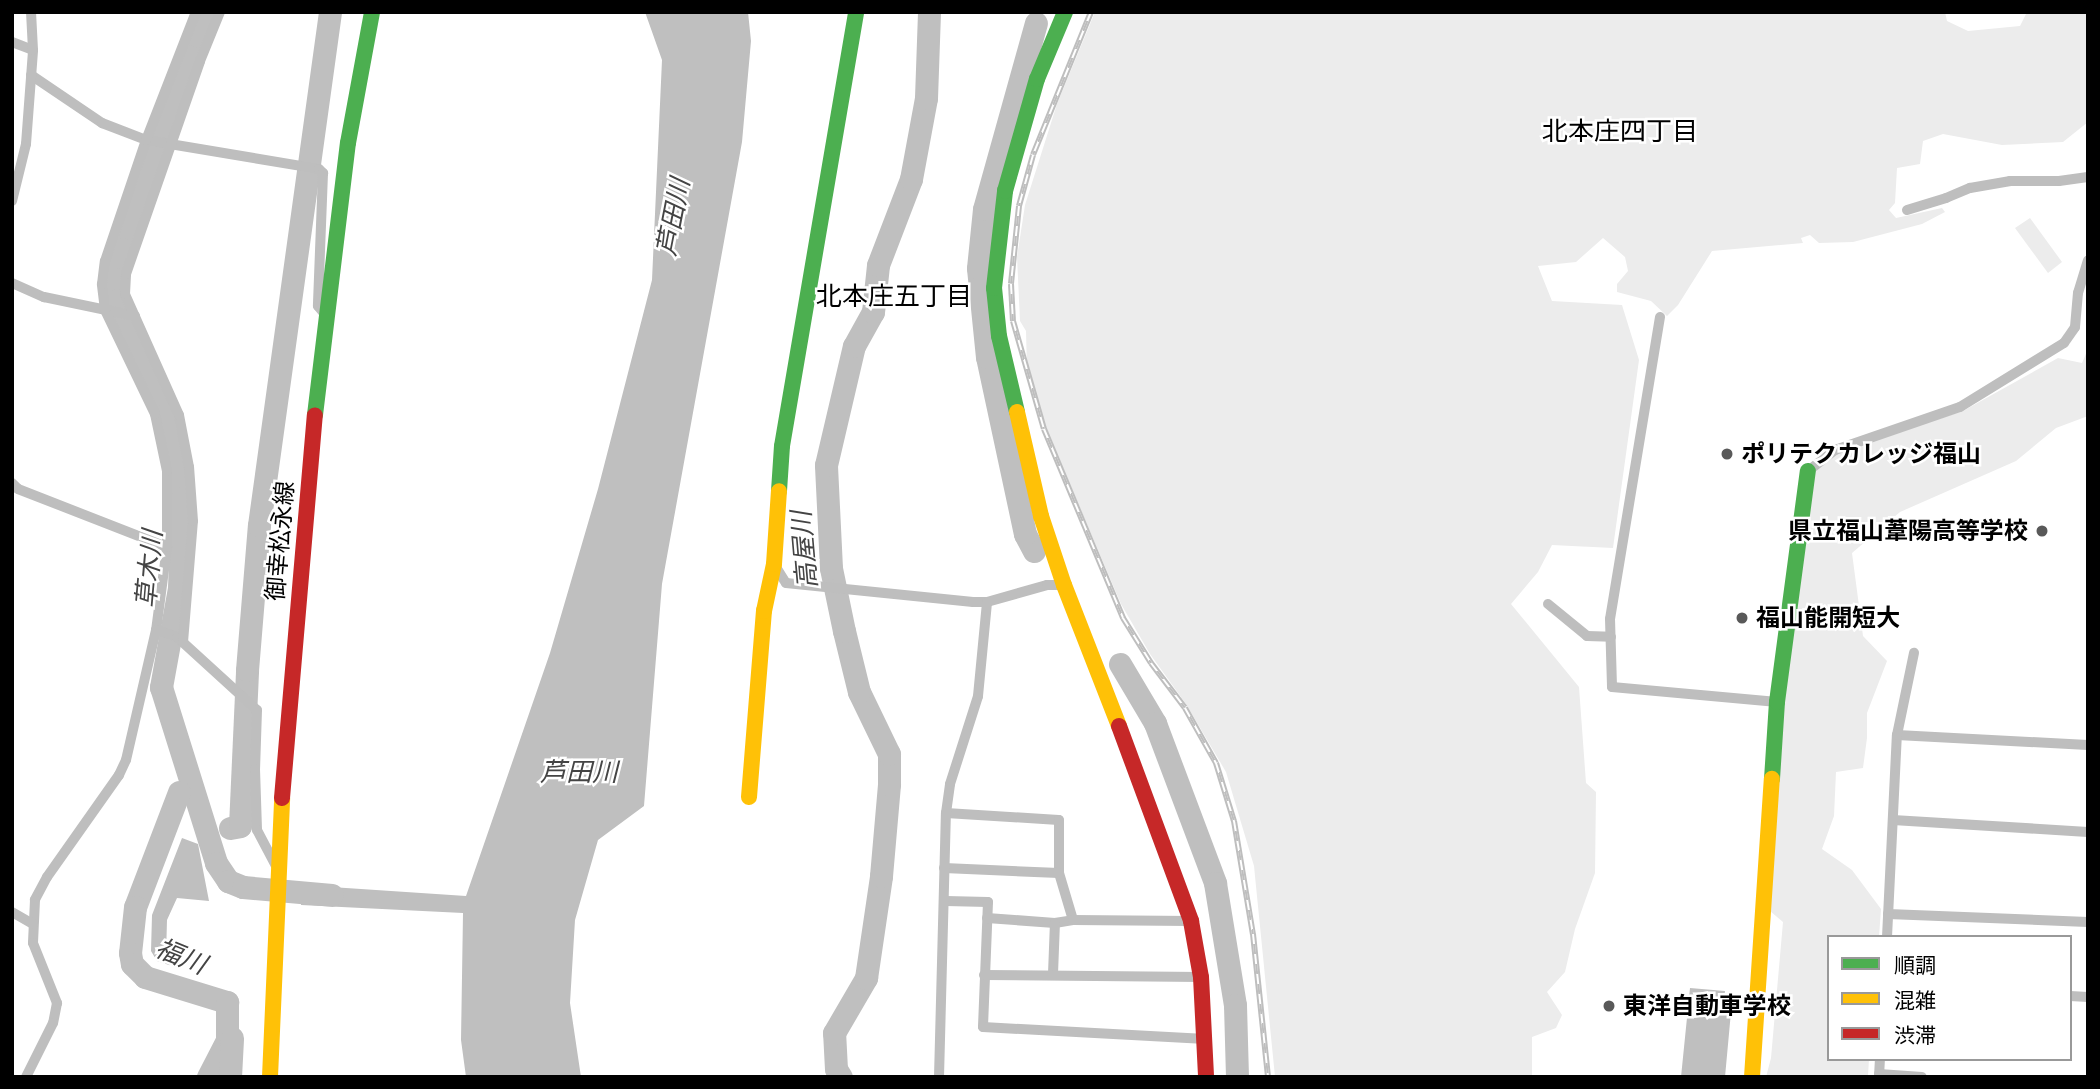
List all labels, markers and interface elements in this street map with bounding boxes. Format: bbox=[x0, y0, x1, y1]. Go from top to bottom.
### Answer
district label: 北本庄四丁目 bbox=[1542, 115, 1698, 147]
water label: 芦田川 bbox=[650, 176, 696, 258]
district label: 北本庄五丁目 bbox=[816, 280, 972, 312]
place label: ポリテクカレッジ福山 bbox=[1741, 440, 1981, 468]
marker: ポリテクカレッジ福山 bbox=[1719, 446, 1735, 462]
street label: 御幸松永線 bbox=[260, 480, 300, 602]
water label: 高屋川 bbox=[785, 510, 823, 590]
place label: 県立福山葦陽高等学校 bbox=[1788, 517, 2028, 545]
marker: 県立福山葦陽高等学校 bbox=[2034, 523, 2050, 539]
water label: 草木川 bbox=[130, 529, 168, 609]
place label: 福山能開短大 bbox=[1756, 604, 1900, 632]
marker: 福山能開短大 bbox=[1734, 610, 1750, 626]
water label: 芦田川 bbox=[540, 756, 618, 788]
water label: 福川 bbox=[151, 932, 211, 980]
legend bbox=[1827, 935, 2072, 1061]
text: 順調 bbox=[1894, 952, 1936, 978]
text: 混雑 bbox=[1894, 987, 1936, 1013]
place label: 東洋自動車学校 bbox=[1623, 992, 1791, 1020]
marker: 東洋自動車学校 bbox=[1601, 998, 1617, 1014]
text: 渋滞 bbox=[1894, 1022, 1936, 1048]

